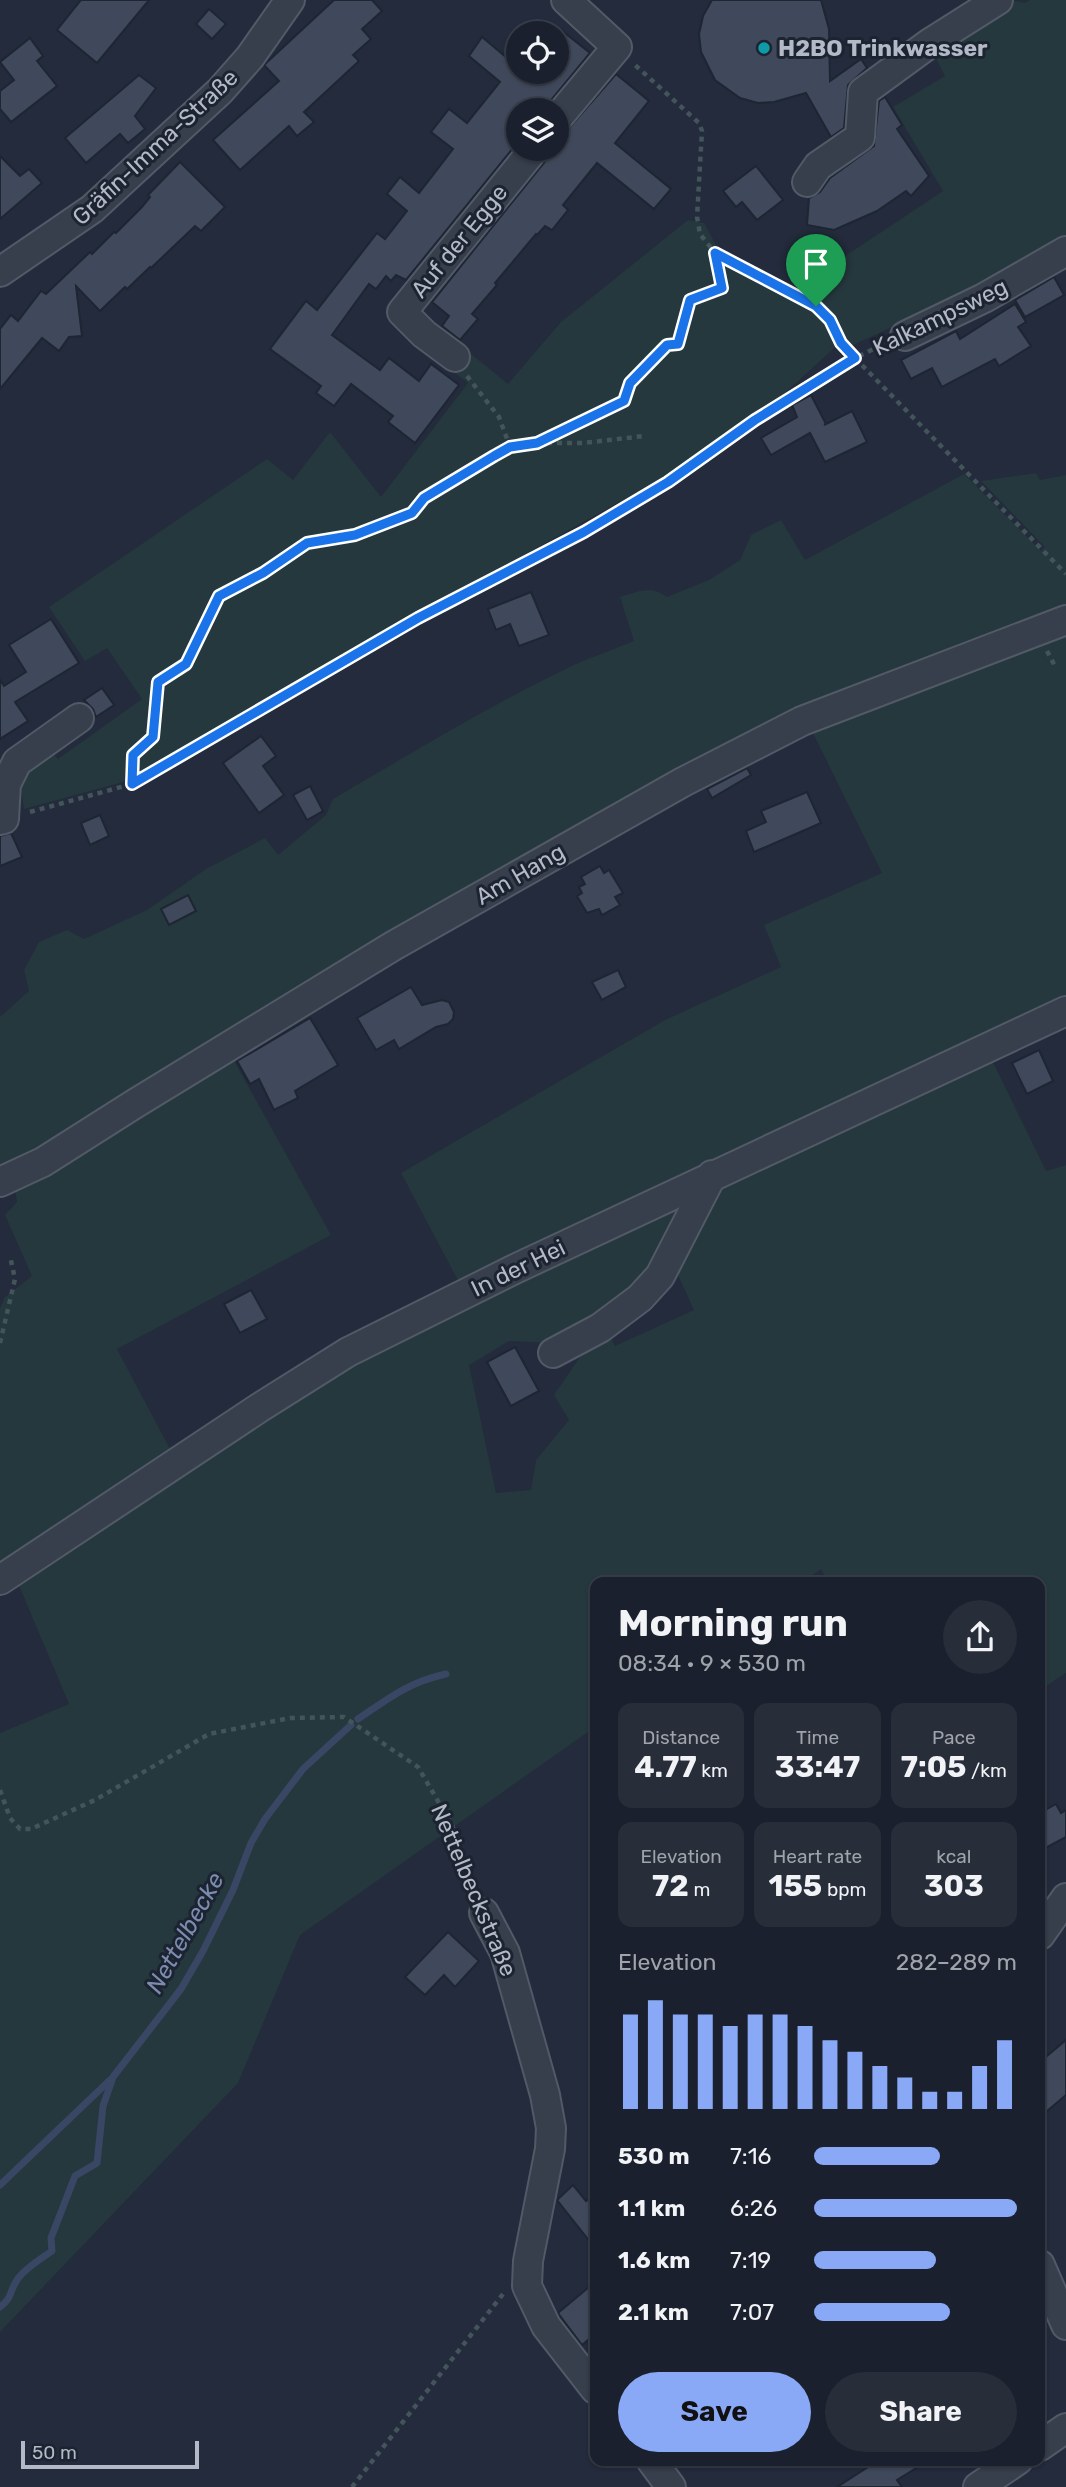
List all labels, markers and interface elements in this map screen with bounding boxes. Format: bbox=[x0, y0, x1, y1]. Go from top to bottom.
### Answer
map controls bbox=[506, 21, 569, 161]
button: locate bbox=[506, 21, 569, 84]
place label: H2BO Trinkwasser bbox=[778, 34, 988, 62]
marker: H2BO Trinkwasser bbox=[756, 40, 772, 56]
street label: Gräfin-Imma-Straße bbox=[66, 63, 244, 231]
button: layers bbox=[506, 98, 569, 161]
street label: Auf der Egge bbox=[405, 179, 513, 303]
pin bbox=[786, 234, 846, 306]
icon: arrive bbox=[797, 245, 835, 283]
street label: Kalkampsweg bbox=[868, 272, 1012, 362]
street label: Am Hang bbox=[470, 837, 570, 911]
street label: In der Hei bbox=[466, 1233, 570, 1303]
text: Morning run bbox=[618, 1600, 848, 1646]
button: share bbox=[943, 1600, 1017, 1674]
text: 08:34 · 9 × 530 m bbox=[618, 1649, 806, 1677]
text: Distance bbox=[642, 1726, 720, 1749]
text: Time bbox=[796, 1726, 839, 1749]
text: Pace bbox=[932, 1726, 976, 1749]
text: 4.77 bbox=[634, 1749, 697, 1785]
text: 33:47 bbox=[775, 1749, 860, 1785]
text: 7:05 bbox=[901, 1749, 966, 1785]
text: km bbox=[697, 1759, 728, 1782]
text: /km bbox=[966, 1759, 1007, 1782]
street label: Nettelbeckstraße bbox=[425, 1800, 523, 1980]
text: Elevation bbox=[640, 1845, 722, 1868]
text: Heart rate bbox=[773, 1845, 862, 1868]
text: kcal bbox=[936, 1845, 971, 1868]
water label: Nettelbecke bbox=[140, 1868, 230, 1998]
text: 72 bbox=[652, 1868, 689, 1904]
text: 155 bbox=[769, 1868, 822, 1904]
text: 303 bbox=[924, 1868, 984, 1904]
text: m bbox=[689, 1878, 710, 1901]
text: bpm bbox=[822, 1878, 866, 1901]
text: Elevation bbox=[618, 1948, 717, 1976]
text: 282–289 m bbox=[896, 1948, 1017, 1976]
text: 530 m bbox=[618, 2142, 690, 2170]
text: 7:16 bbox=[730, 2142, 771, 2170]
text: 1.1 km bbox=[618, 2194, 685, 2222]
text: 6:26 bbox=[730, 2194, 777, 2222]
text: 1.6 km bbox=[618, 2246, 690, 2274]
text: 7:19 bbox=[730, 2246, 771, 2274]
text: 2.1 km bbox=[618, 2298, 689, 2326]
text: 7:07 bbox=[730, 2298, 774, 2326]
button: Save bbox=[618, 2372, 811, 2452]
button: Share bbox=[825, 2372, 1017, 2452]
scale bar bbox=[21, 2438, 200, 2470]
text: 50 m bbox=[32, 2441, 77, 2464]

